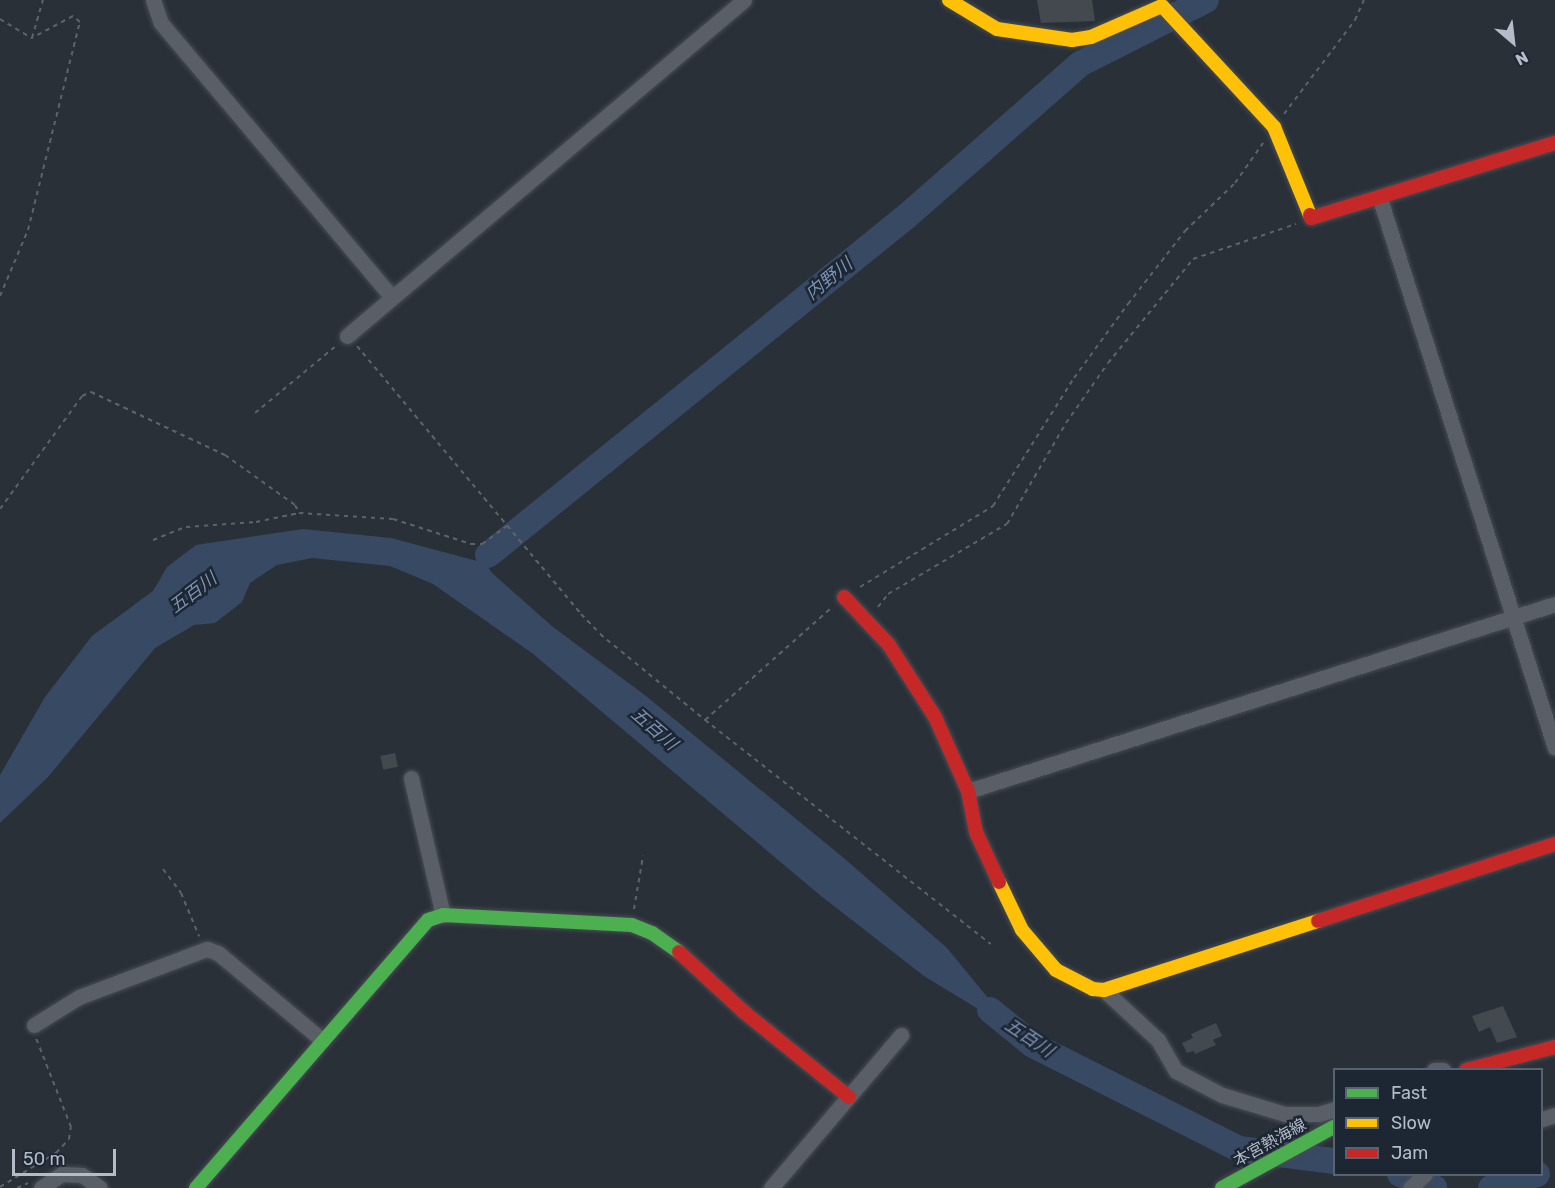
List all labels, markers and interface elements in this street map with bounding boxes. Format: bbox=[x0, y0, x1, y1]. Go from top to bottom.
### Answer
north arrow bbox=[1483, 12, 1543, 72]
text: N bbox=[1512, 47, 1531, 69]
water label: 内野川 bbox=[801, 254, 857, 304]
water label: 五百川 bbox=[165, 568, 221, 618]
water label: 五百川 bbox=[627, 703, 681, 755]
water label: 五百川 bbox=[1001, 1014, 1057, 1062]
legend bbox=[1333, 1068, 1543, 1176]
text: Fast bbox=[1391, 1082, 1427, 1104]
text: Slow bbox=[1391, 1112, 1431, 1134]
street label: 本宮熱海線 bbox=[1230, 1115, 1310, 1171]
scale bar bbox=[15, 1137, 118, 1175]
text: Jam bbox=[1391, 1142, 1428, 1164]
text: 50 m bbox=[23, 1148, 66, 1170]

